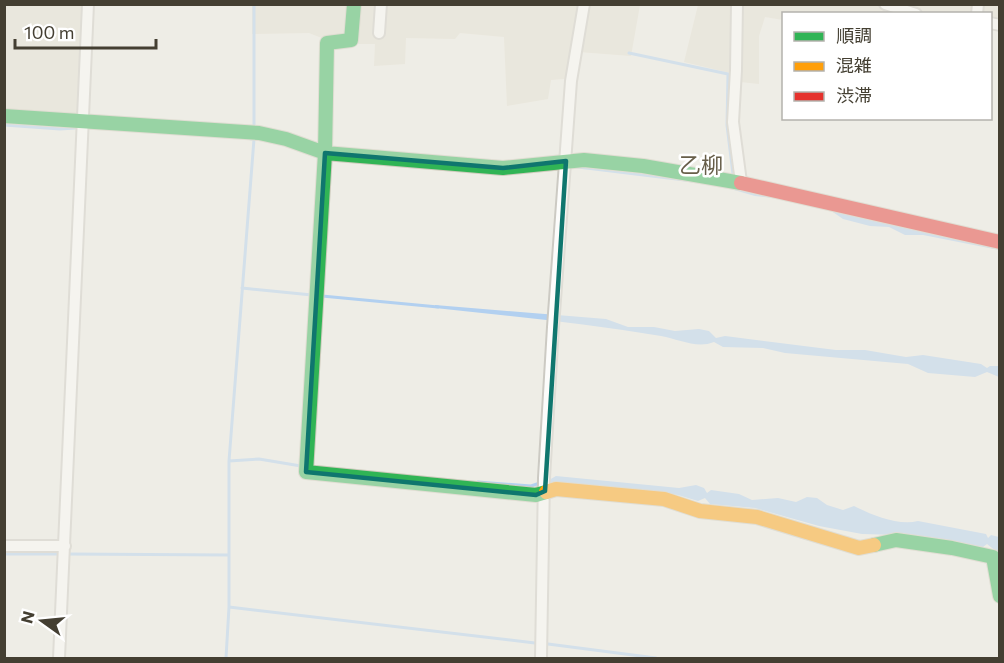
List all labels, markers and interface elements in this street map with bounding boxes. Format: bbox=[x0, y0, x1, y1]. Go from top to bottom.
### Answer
scale bar bbox=[15, 12, 156, 50]
legend bbox=[782, 12, 992, 120]
text: 100 m bbox=[24, 21, 74, 43]
text: 順調 bbox=[836, 24, 872, 46]
text: 混雑 bbox=[836, 54, 872, 76]
text: 渋滞 bbox=[836, 84, 872, 106]
district label: 乙柳 bbox=[679, 151, 723, 178]
north arrow bbox=[12, 591, 72, 651]
text: N bbox=[16, 609, 38, 625]

